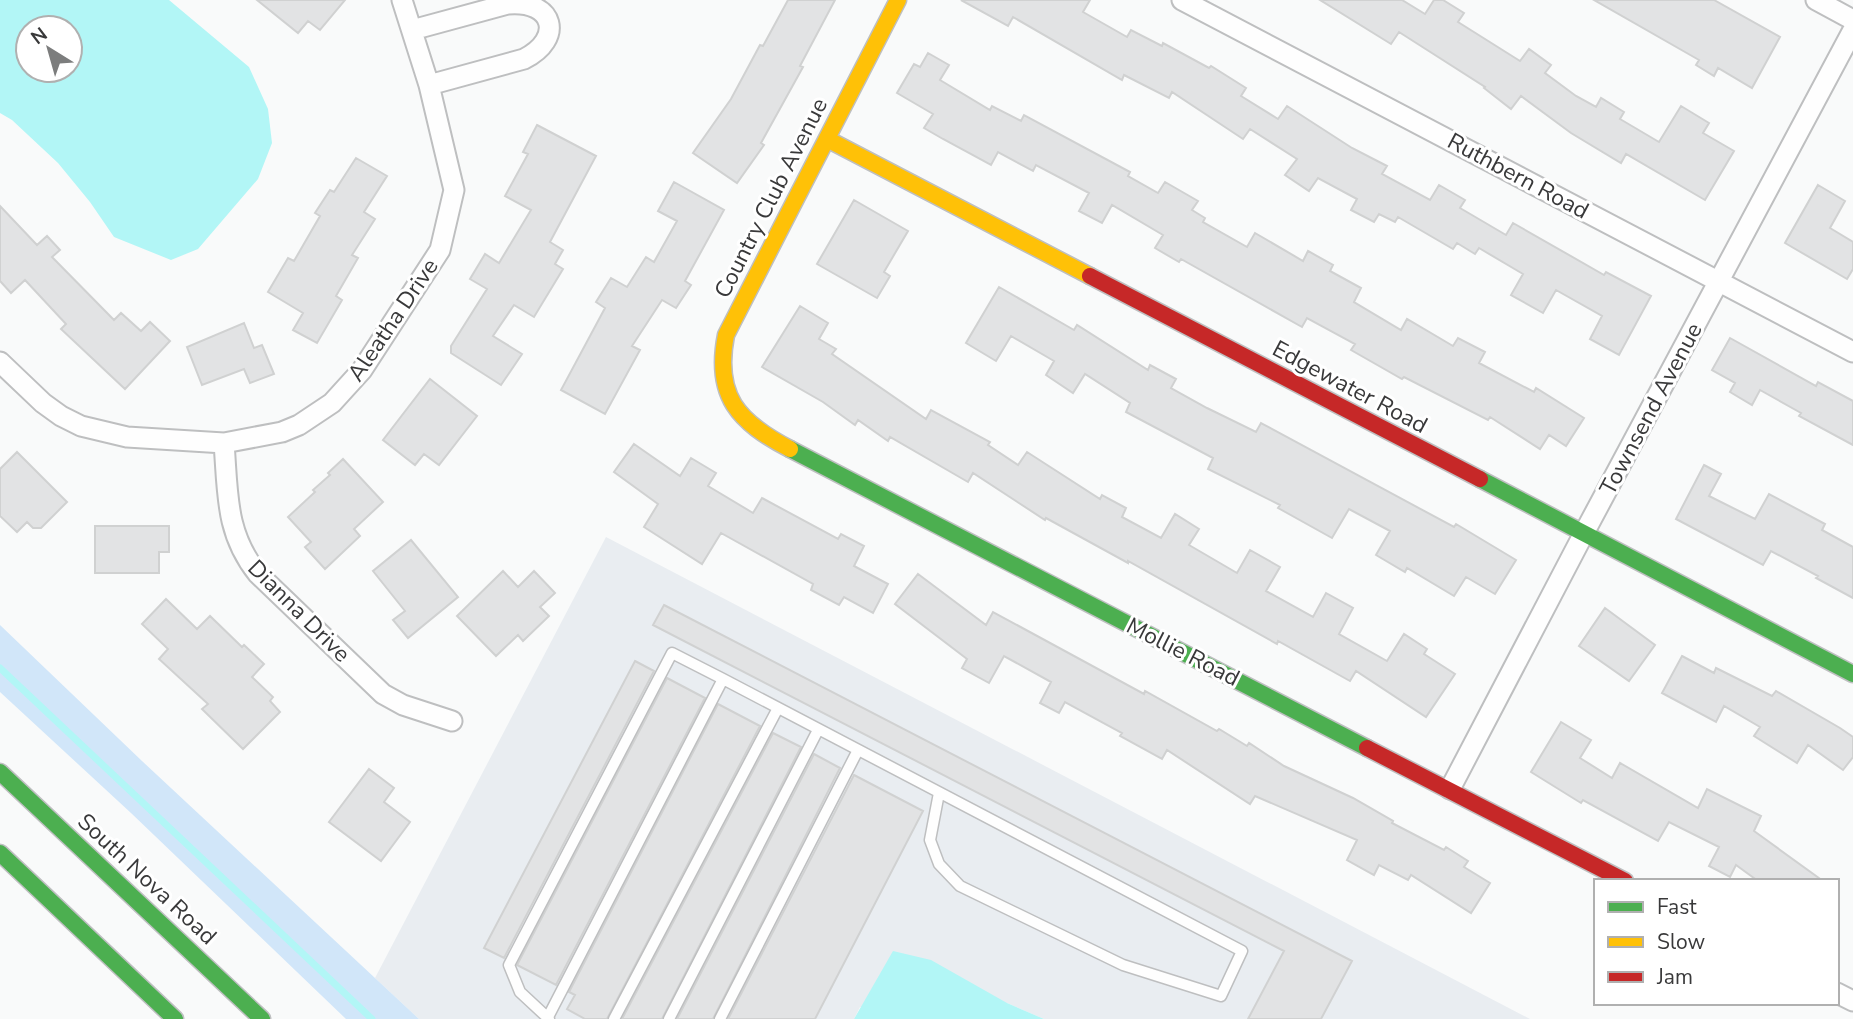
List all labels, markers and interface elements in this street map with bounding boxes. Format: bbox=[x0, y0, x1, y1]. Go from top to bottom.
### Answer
north arrow bbox=[14, 14, 84, 84]
text: N bbox=[26, 22, 53, 51]
street label: Country Club Avenue bbox=[707, 93, 835, 303]
street label: Ruthbern Road bbox=[1442, 126, 1594, 226]
street label: Aleatha Drive bbox=[341, 253, 445, 387]
street label: Townsend Avenue bbox=[1592, 317, 1710, 501]
street label: Edgewater Road bbox=[1267, 333, 1433, 441]
street label: Dianna Drive bbox=[241, 553, 357, 669]
street label: Mollie Road bbox=[1121, 610, 1245, 694]
street label: South Nova Road bbox=[71, 806, 223, 952]
legend bbox=[1594, 879, 1839, 1005]
text: Fast bbox=[1657, 893, 1697, 921]
text: Slow bbox=[1657, 928, 1706, 956]
text: Jam bbox=[1656, 963, 1693, 991]

